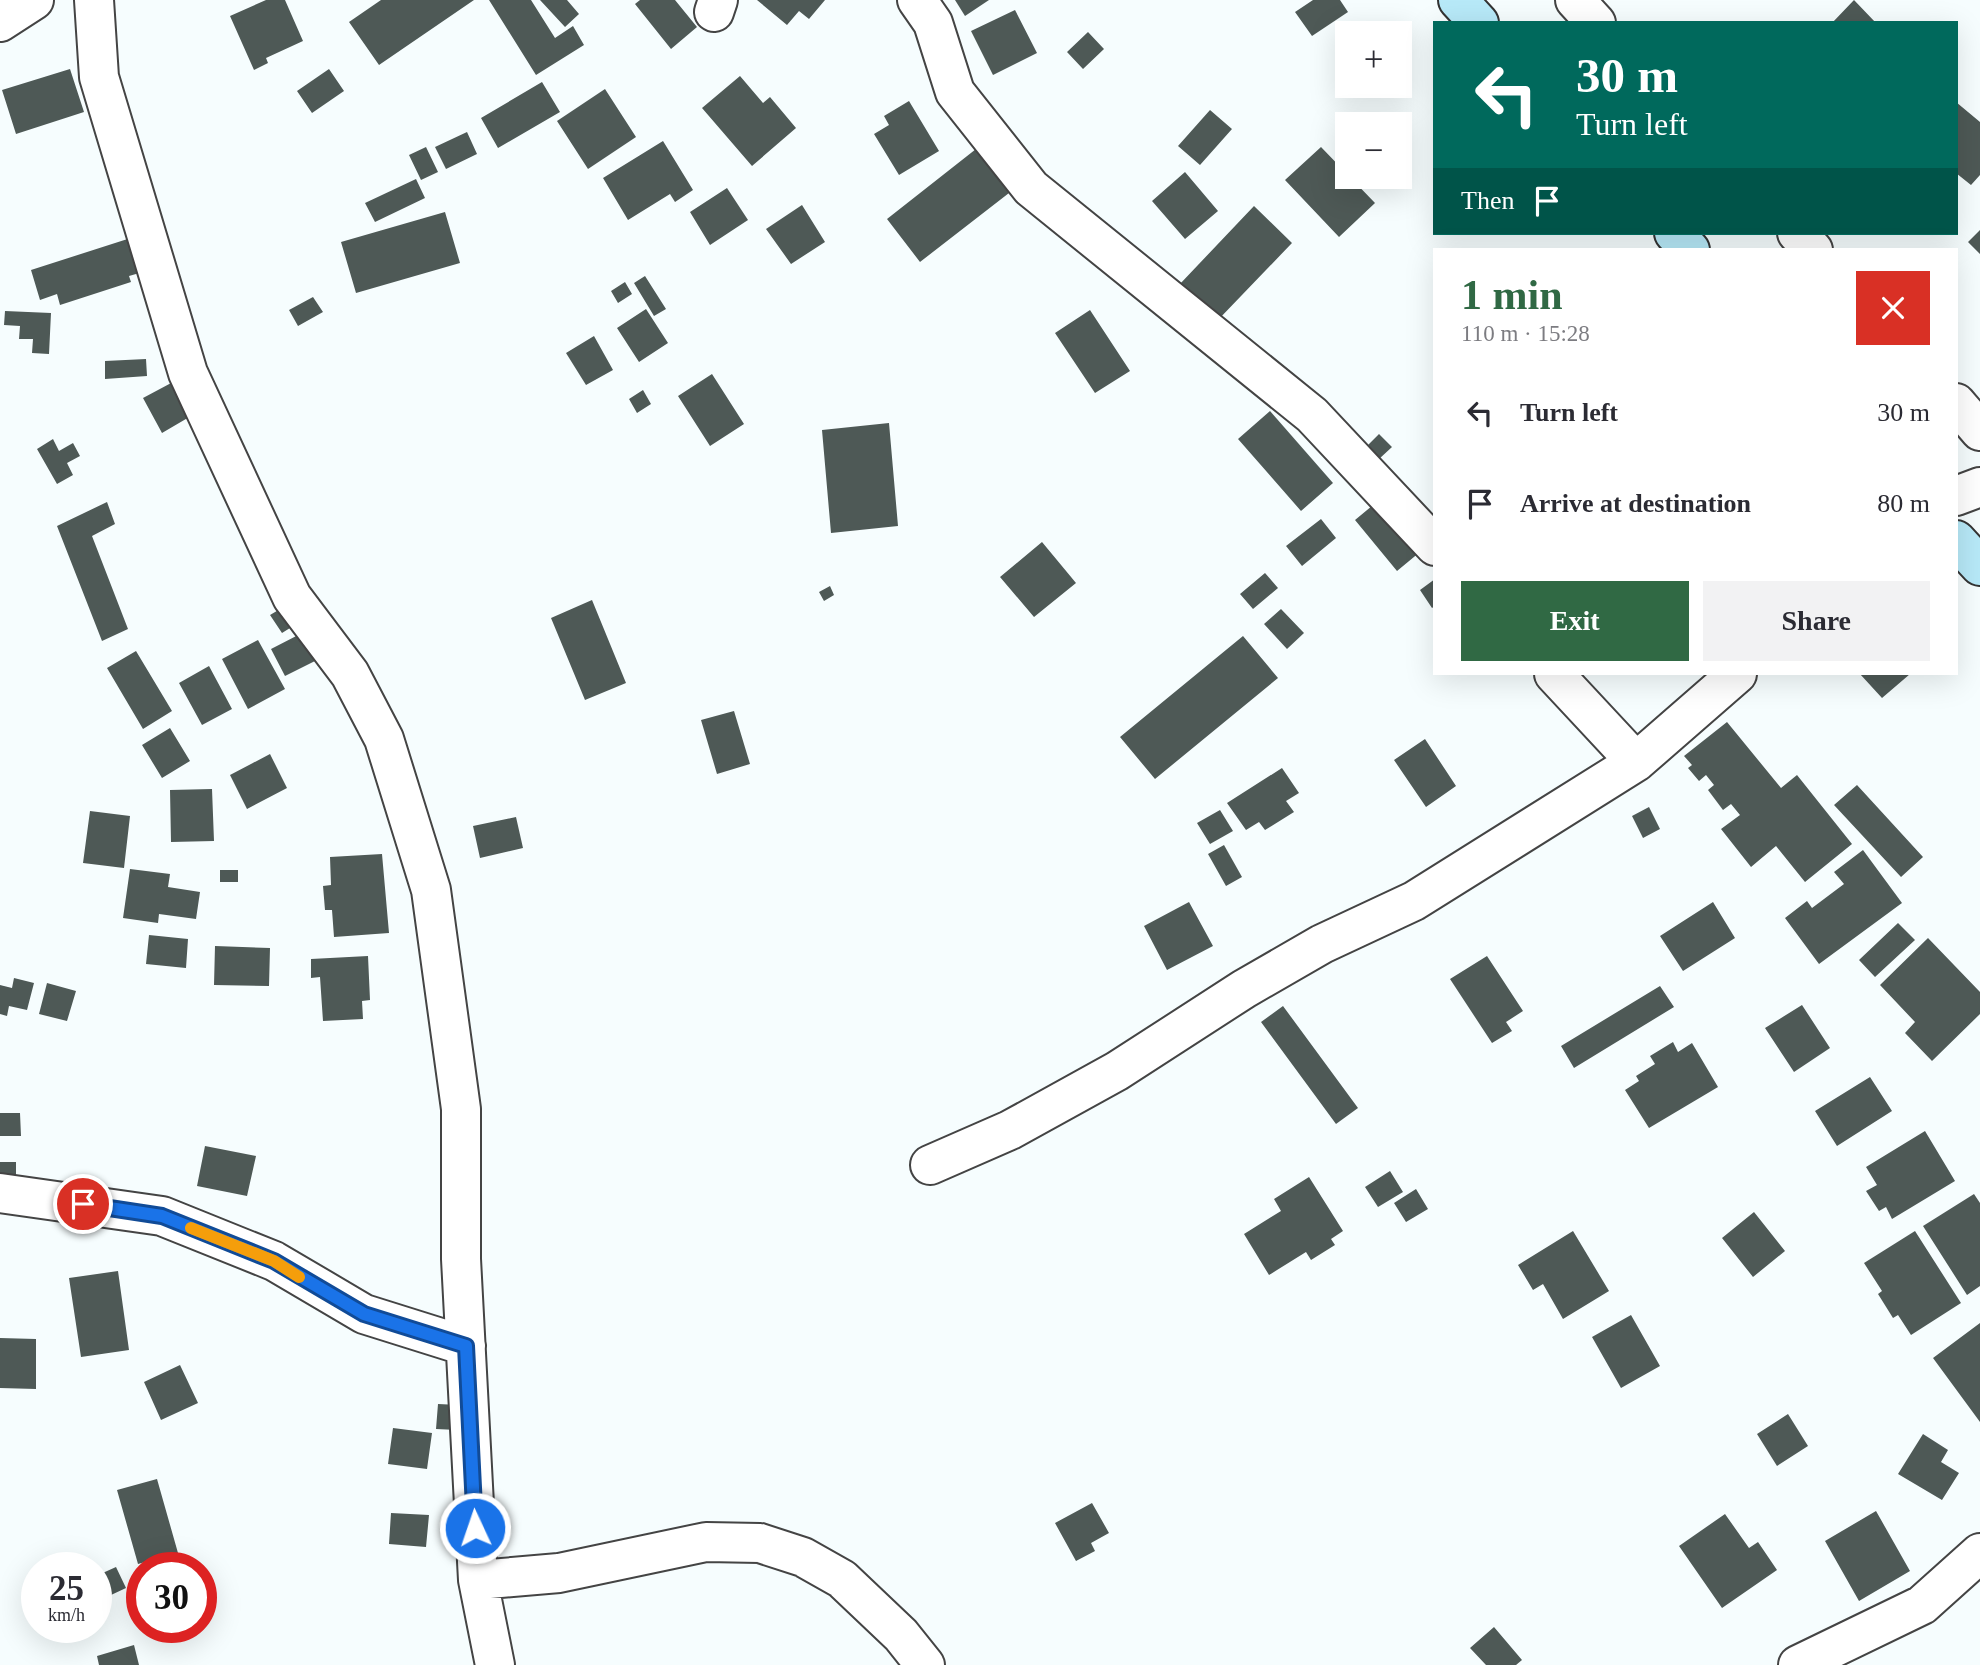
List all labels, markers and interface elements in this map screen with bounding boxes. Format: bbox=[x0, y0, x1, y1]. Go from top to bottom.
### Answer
map controls bbox=[1335, 21, 1412, 189]
button: + bbox=[1335, 21, 1412, 98]
text: 30 m bbox=[1576, 48, 1678, 103]
icon: left bbox=[1461, 49, 1552, 140]
text: Turn left bbox=[1576, 106, 1688, 142]
button: − bbox=[1335, 112, 1412, 189]
icon: arrive bbox=[1528, 182, 1566, 220]
text: Then bbox=[1461, 186, 1514, 215]
button: close bbox=[1856, 271, 1930, 345]
text: 1 min bbox=[1461, 272, 1563, 318]
text: 110 m · 15:28 bbox=[1461, 321, 1590, 346]
icon: left bbox=[1461, 394, 1499, 432]
text: Turn left bbox=[1520, 398, 1618, 427]
text: 30 m bbox=[1877, 398, 1930, 427]
icon: arrive bbox=[1461, 485, 1499, 523]
text: Arrive at destination bbox=[1520, 489, 1751, 518]
text: 80 m bbox=[1877, 489, 1930, 518]
button: Exit bbox=[1461, 581, 1689, 661]
button: Share bbox=[1703, 581, 1930, 661]
pin bbox=[53, 1174, 113, 1234]
icon: arrive bbox=[64, 1185, 102, 1223]
position arrow bbox=[438, 1491, 512, 1565]
speed limit sign: 30 bbox=[126, 1552, 217, 1643]
text: 25 bbox=[49, 1569, 84, 1608]
text: km/h bbox=[48, 1605, 85, 1625]

